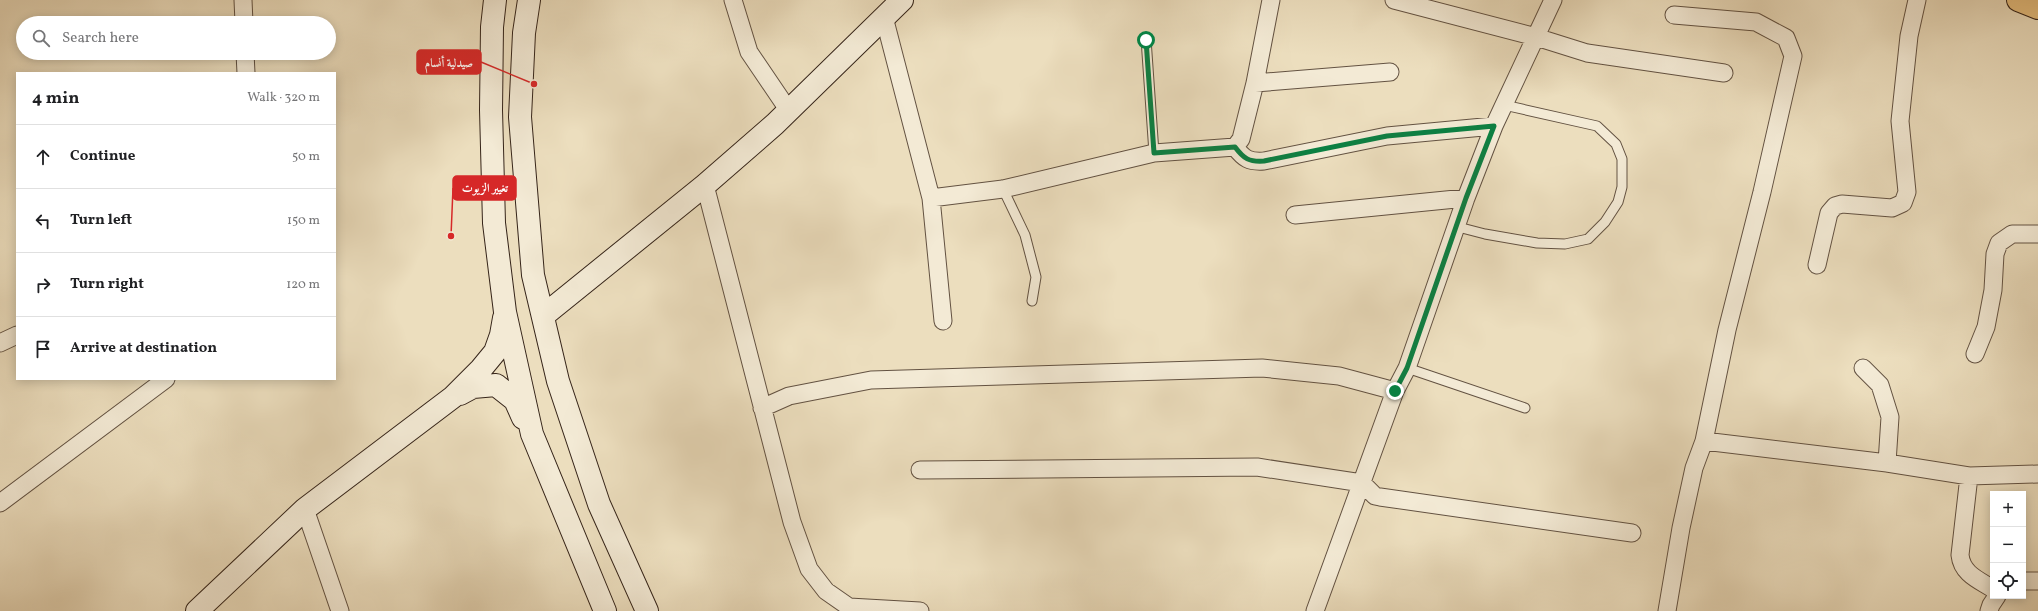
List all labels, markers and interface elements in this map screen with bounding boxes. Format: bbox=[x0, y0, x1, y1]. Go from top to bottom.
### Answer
search box bbox=[16, 16, 336, 60]
icon: search bbox=[30, 27, 52, 49]
text: Search here bbox=[62, 28, 139, 49]
route start bbox=[1137, 31, 1155, 49]
callout: صيدلية أنسام bbox=[417, 50, 481, 74]
text: صيدلية أنسام bbox=[425, 55, 473, 74]
text: 4 min bbox=[32, 87, 79, 110]
text: Walk · 320 m bbox=[247, 89, 320, 107]
icon: ahead bbox=[32, 146, 54, 168]
text: Continue bbox=[70, 146, 135, 167]
text: 50 m bbox=[292, 148, 320, 166]
callout: تغيير الزيوت bbox=[453, 176, 516, 200]
text: تغيير الزيوت bbox=[462, 181, 509, 197]
icon: left bbox=[32, 210, 54, 232]
text: Turn left bbox=[70, 210, 132, 231]
text: 150 m bbox=[287, 212, 320, 230]
icon: right bbox=[32, 274, 54, 296]
text: Turn right bbox=[70, 274, 144, 295]
text: 120 m bbox=[286, 276, 320, 294]
icon: arrive bbox=[32, 338, 54, 360]
text: Arrive at destination bbox=[70, 338, 217, 359]
route end bbox=[1386, 382, 1404, 400]
map controls bbox=[1990, 491, 2026, 599]
button: + bbox=[1990, 491, 2026, 527]
button: − bbox=[1990, 527, 2026, 563]
button: locate bbox=[1990, 563, 2026, 599]

